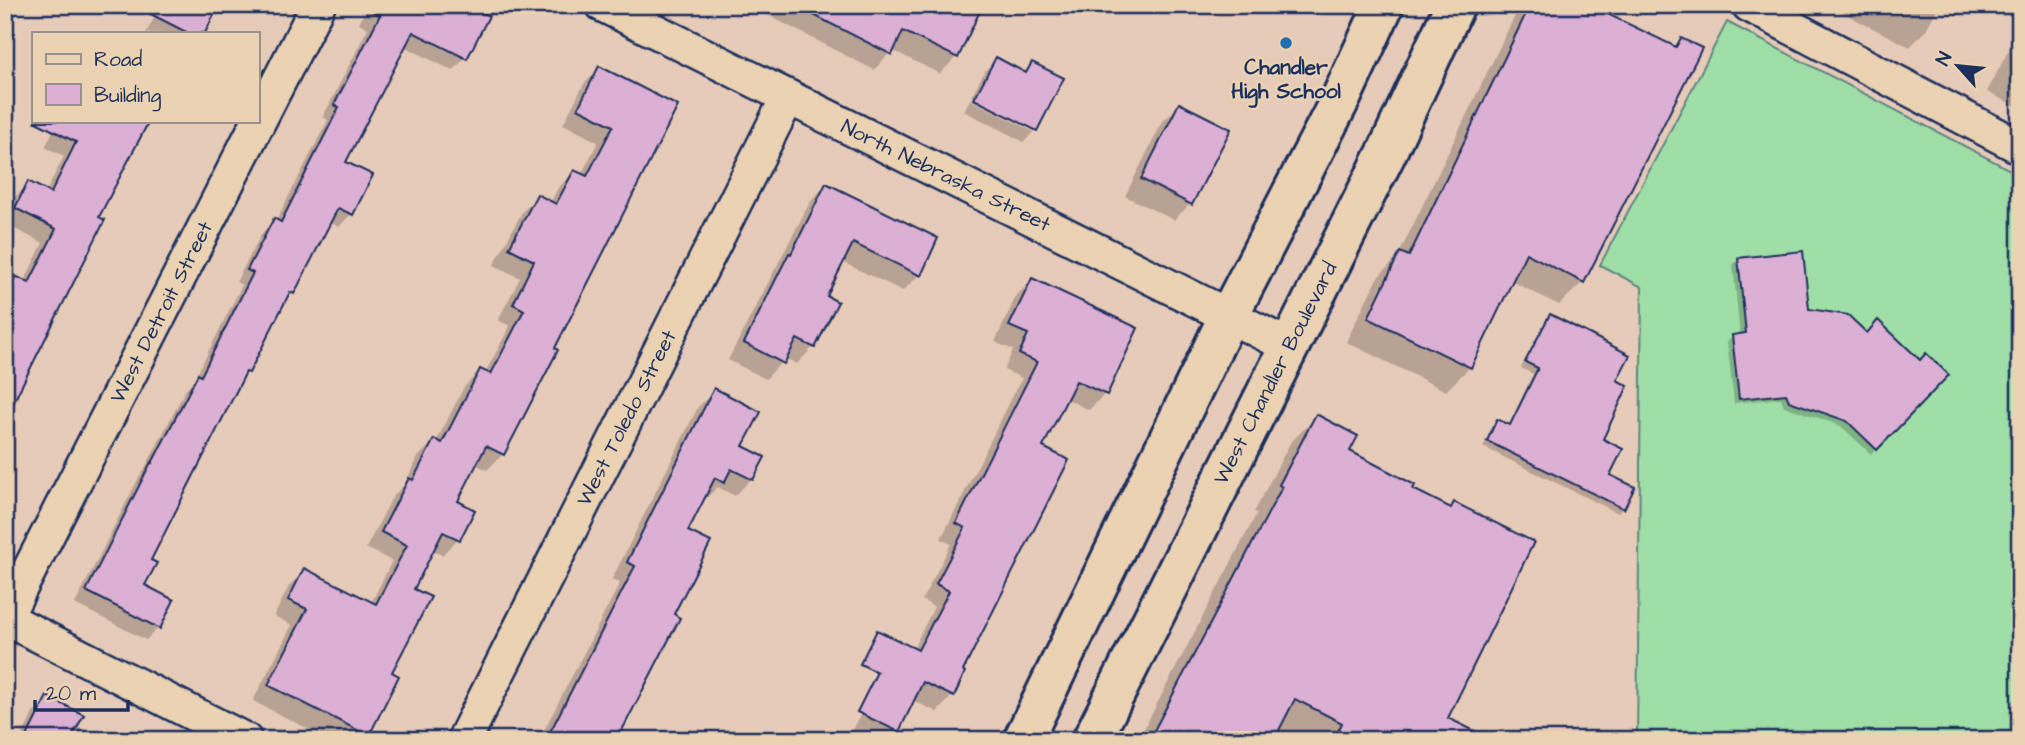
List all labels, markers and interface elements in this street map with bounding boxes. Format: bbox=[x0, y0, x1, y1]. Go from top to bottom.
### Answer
legend bbox=[32, 32, 259, 122]
north arrow bbox=[1924, 32, 1994, 102]
marker: Chandler High School bbox=[1278, 35, 1294, 51]
text: Road bbox=[94, 45, 142, 74]
text: N bbox=[1929, 47, 1959, 70]
place label: Chandler High School bbox=[1231, 53, 1342, 108]
text: Building bbox=[94, 81, 162, 112]
street label: North Nebraska Street bbox=[836, 112, 1056, 239]
street label: West Detroit Street bbox=[103, 216, 220, 408]
street label: West Chandler Boulevard bbox=[1207, 257, 1344, 490]
street label: West Toledo Street bbox=[570, 325, 684, 511]
scale bar bbox=[35, 668, 128, 712]
text: 20 m bbox=[46, 679, 97, 708]

